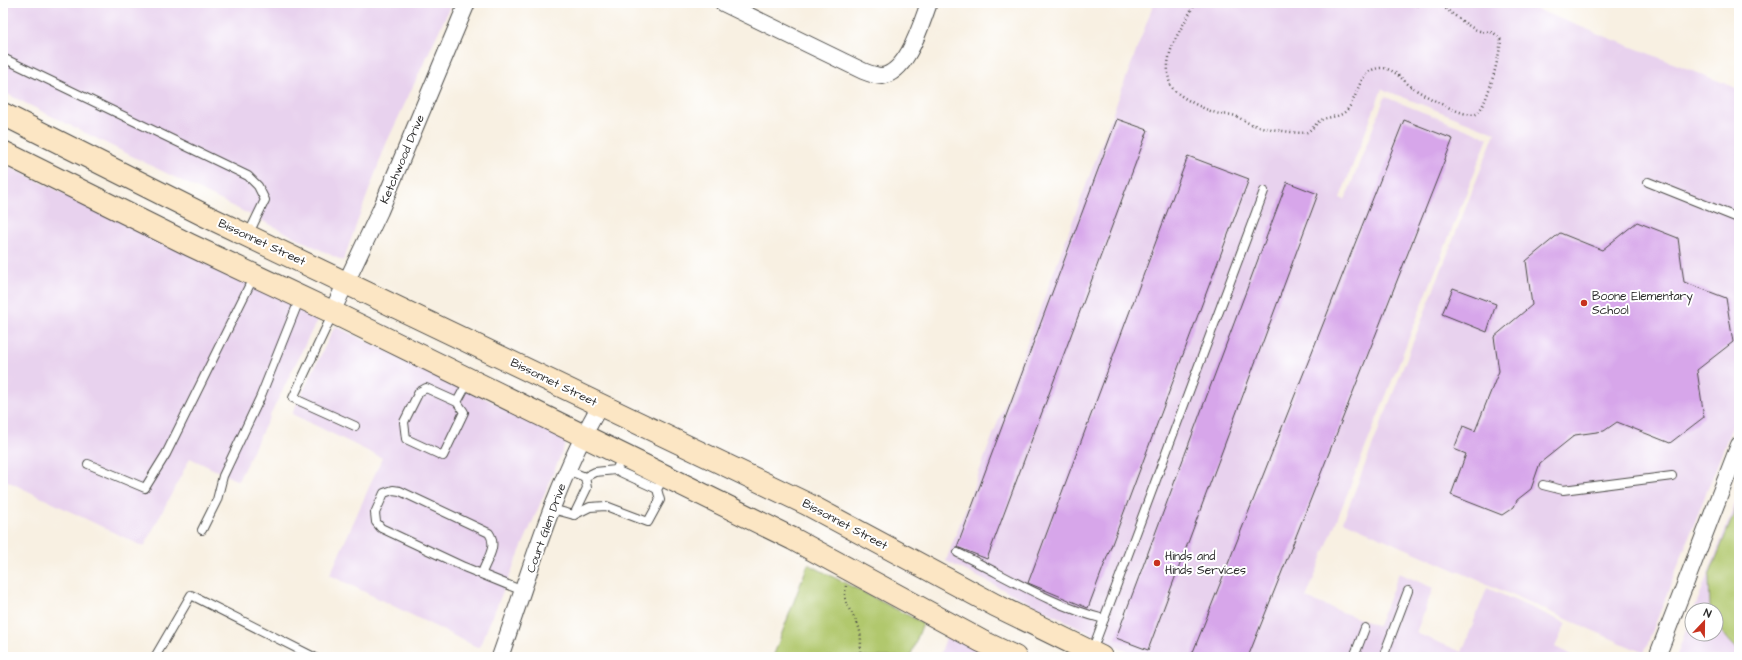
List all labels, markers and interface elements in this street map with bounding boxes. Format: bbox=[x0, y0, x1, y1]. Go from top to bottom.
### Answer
street label: Ketchwood Drive bbox=[376, 112, 429, 206]
street label: Bissonnet Street bbox=[215, 215, 308, 270]
place label: Boone Elementary School bbox=[1592, 288, 1693, 319]
marker: Boone Elementary School bbox=[1579, 298, 1589, 308]
street label: Bissonnet Street bbox=[508, 354, 600, 411]
street label: Court Glen Drive bbox=[522, 481, 571, 575]
street label: Bissonnet Street bbox=[799, 495, 891, 554]
place label: Hinds and Hinds Services bbox=[1165, 548, 1246, 579]
marker: Hinds and Hinds Services bbox=[1152, 558, 1162, 568]
north arrow bbox=[1684, 602, 1724, 642]
text: N bbox=[1702, 605, 1714, 621]

